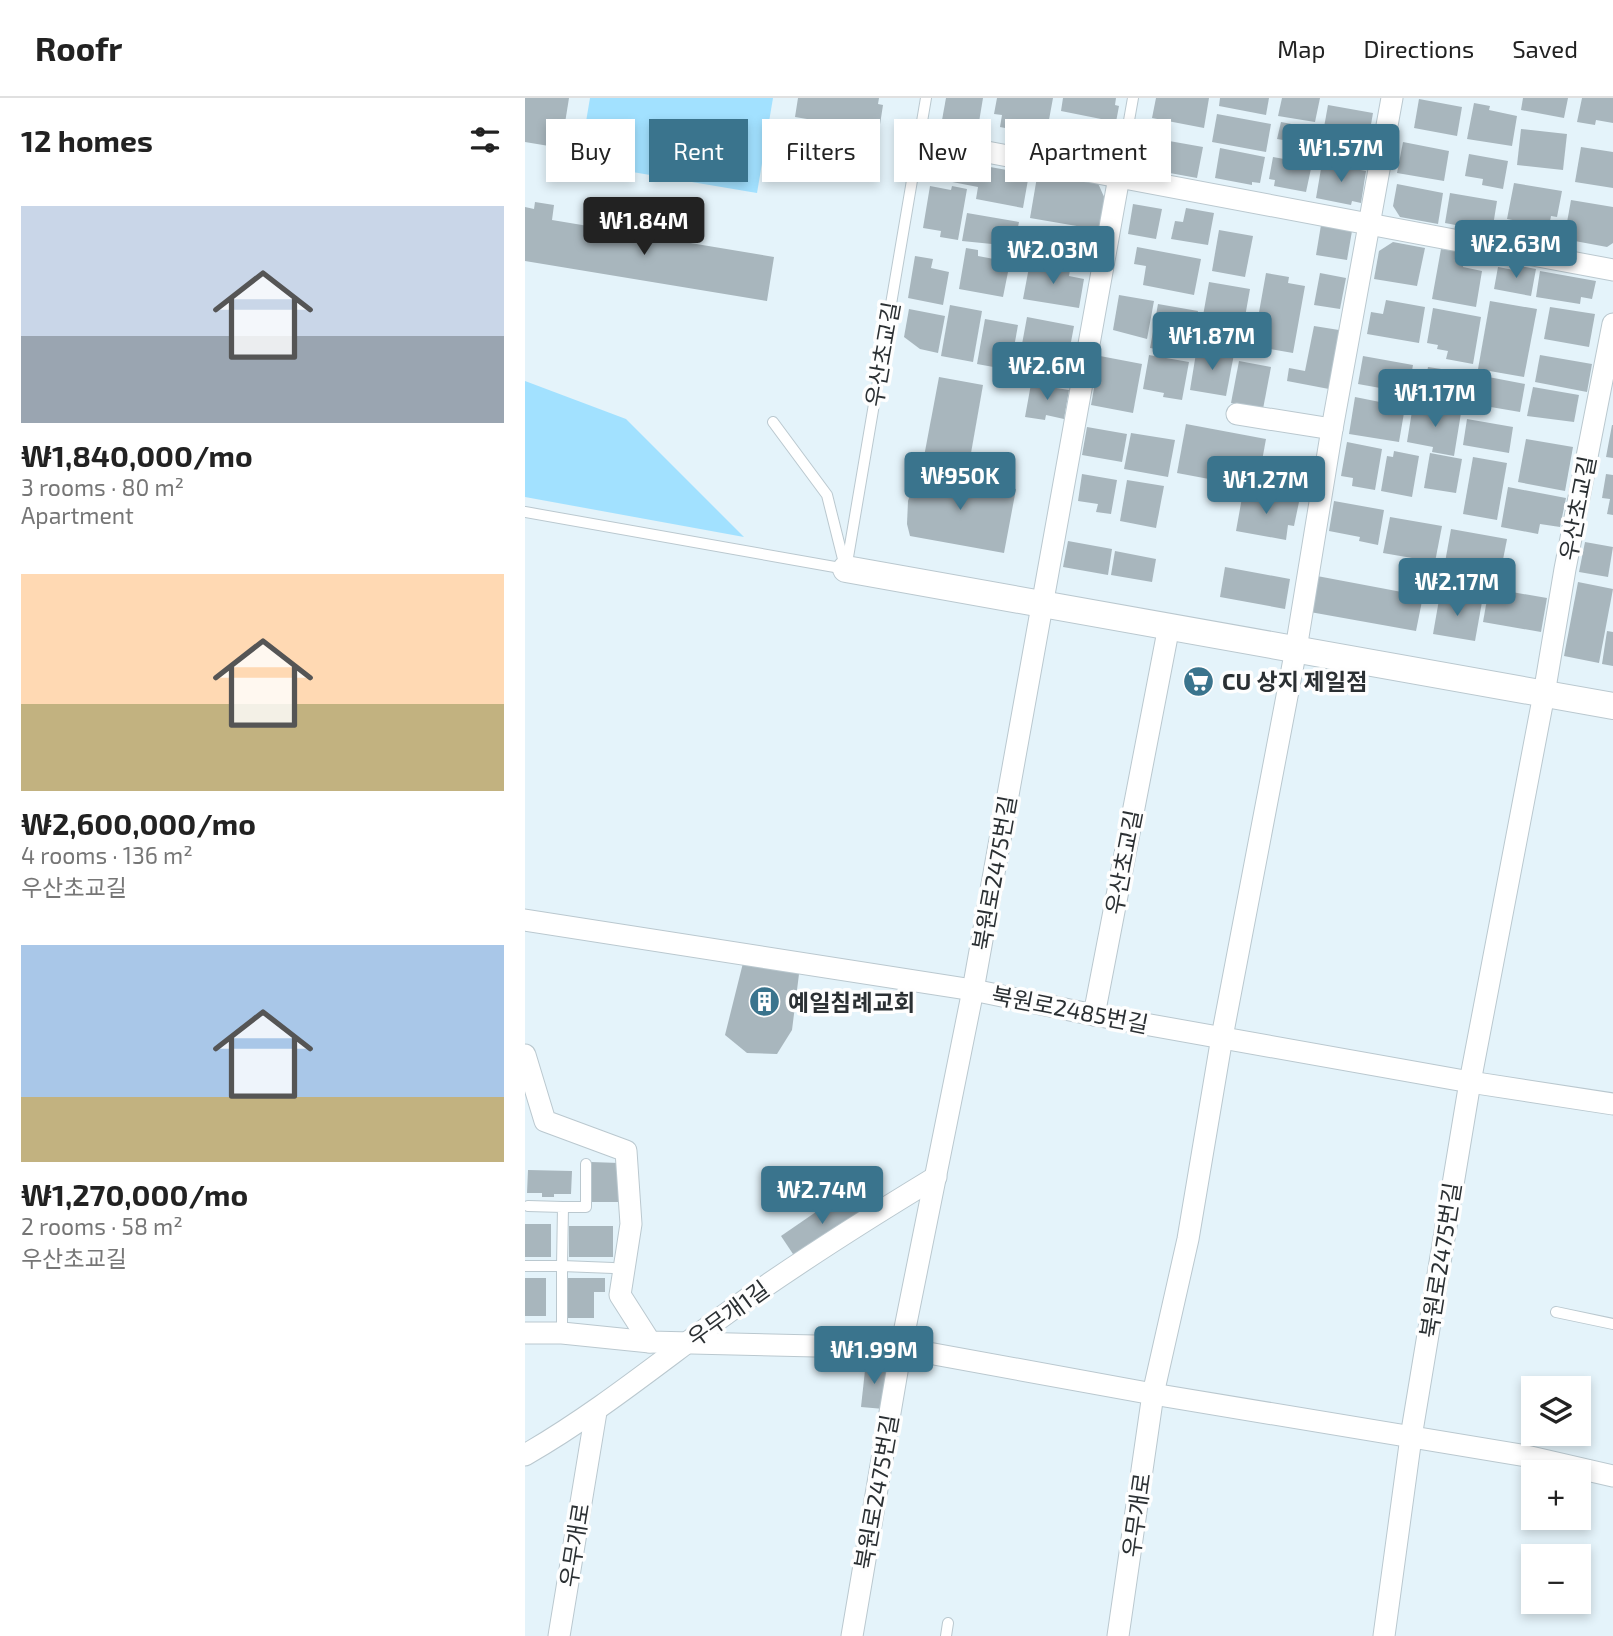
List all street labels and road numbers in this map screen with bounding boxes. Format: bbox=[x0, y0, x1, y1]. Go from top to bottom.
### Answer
street label: 우산초교길 bbox=[859, 299, 905, 409]
street label: 우산초교길 bbox=[1553, 453, 1601, 563]
street label: 북원로2475번길 bbox=[967, 793, 1021, 953]
street label: 우산초교길 bbox=[1099, 807, 1147, 917]
street label: 북원로2485번길 bbox=[989, 980, 1151, 1038]
street label: 북원로2475번길 bbox=[1414, 1180, 1466, 1340]
street label: 우무개1길 bbox=[682, 1274, 774, 1352]
street label: 북원로2475번길 bbox=[849, 1412, 903, 1572]
street label: 우무개로 bbox=[1116, 1471, 1156, 1559]
street label: 우무개로 bbox=[554, 1501, 594, 1589]

